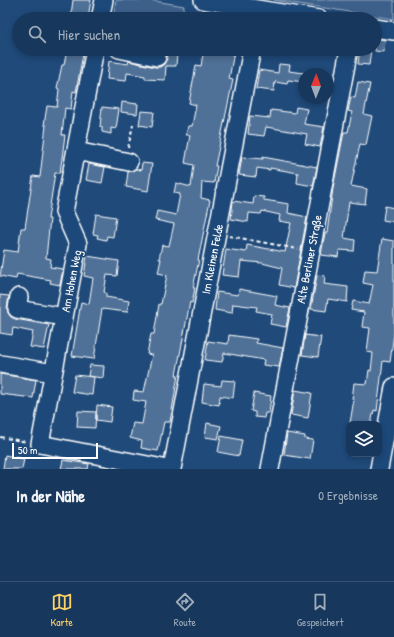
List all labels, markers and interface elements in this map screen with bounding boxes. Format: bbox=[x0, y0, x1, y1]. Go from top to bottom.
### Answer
search box bbox=[12, 12, 382, 56]
icon: search bbox=[26, 23, 48, 45]
text: Hier suchen bbox=[58, 24, 120, 45]
north arrow bbox=[298, 68, 334, 104]
street label: Alte Berliner Straße bbox=[292, 213, 326, 305]
street label: Im Kleinen Felde bbox=[197, 222, 227, 295]
street label: Am Hohen Weg bbox=[57, 249, 85, 313]
map controls bbox=[346, 421, 382, 457]
button: layers bbox=[346, 421, 382, 457]
scale bar bbox=[12, 441, 98, 460]
text: 50 m bbox=[18, 443, 38, 457]
text: In der Nähe bbox=[16, 484, 85, 507]
text: 0 Ergebnisse bbox=[318, 486, 378, 504]
tab: Karte bbox=[50, 591, 73, 629]
tab: Route bbox=[174, 591, 196, 629]
tab: Gespeichert bbox=[297, 591, 344, 629]

